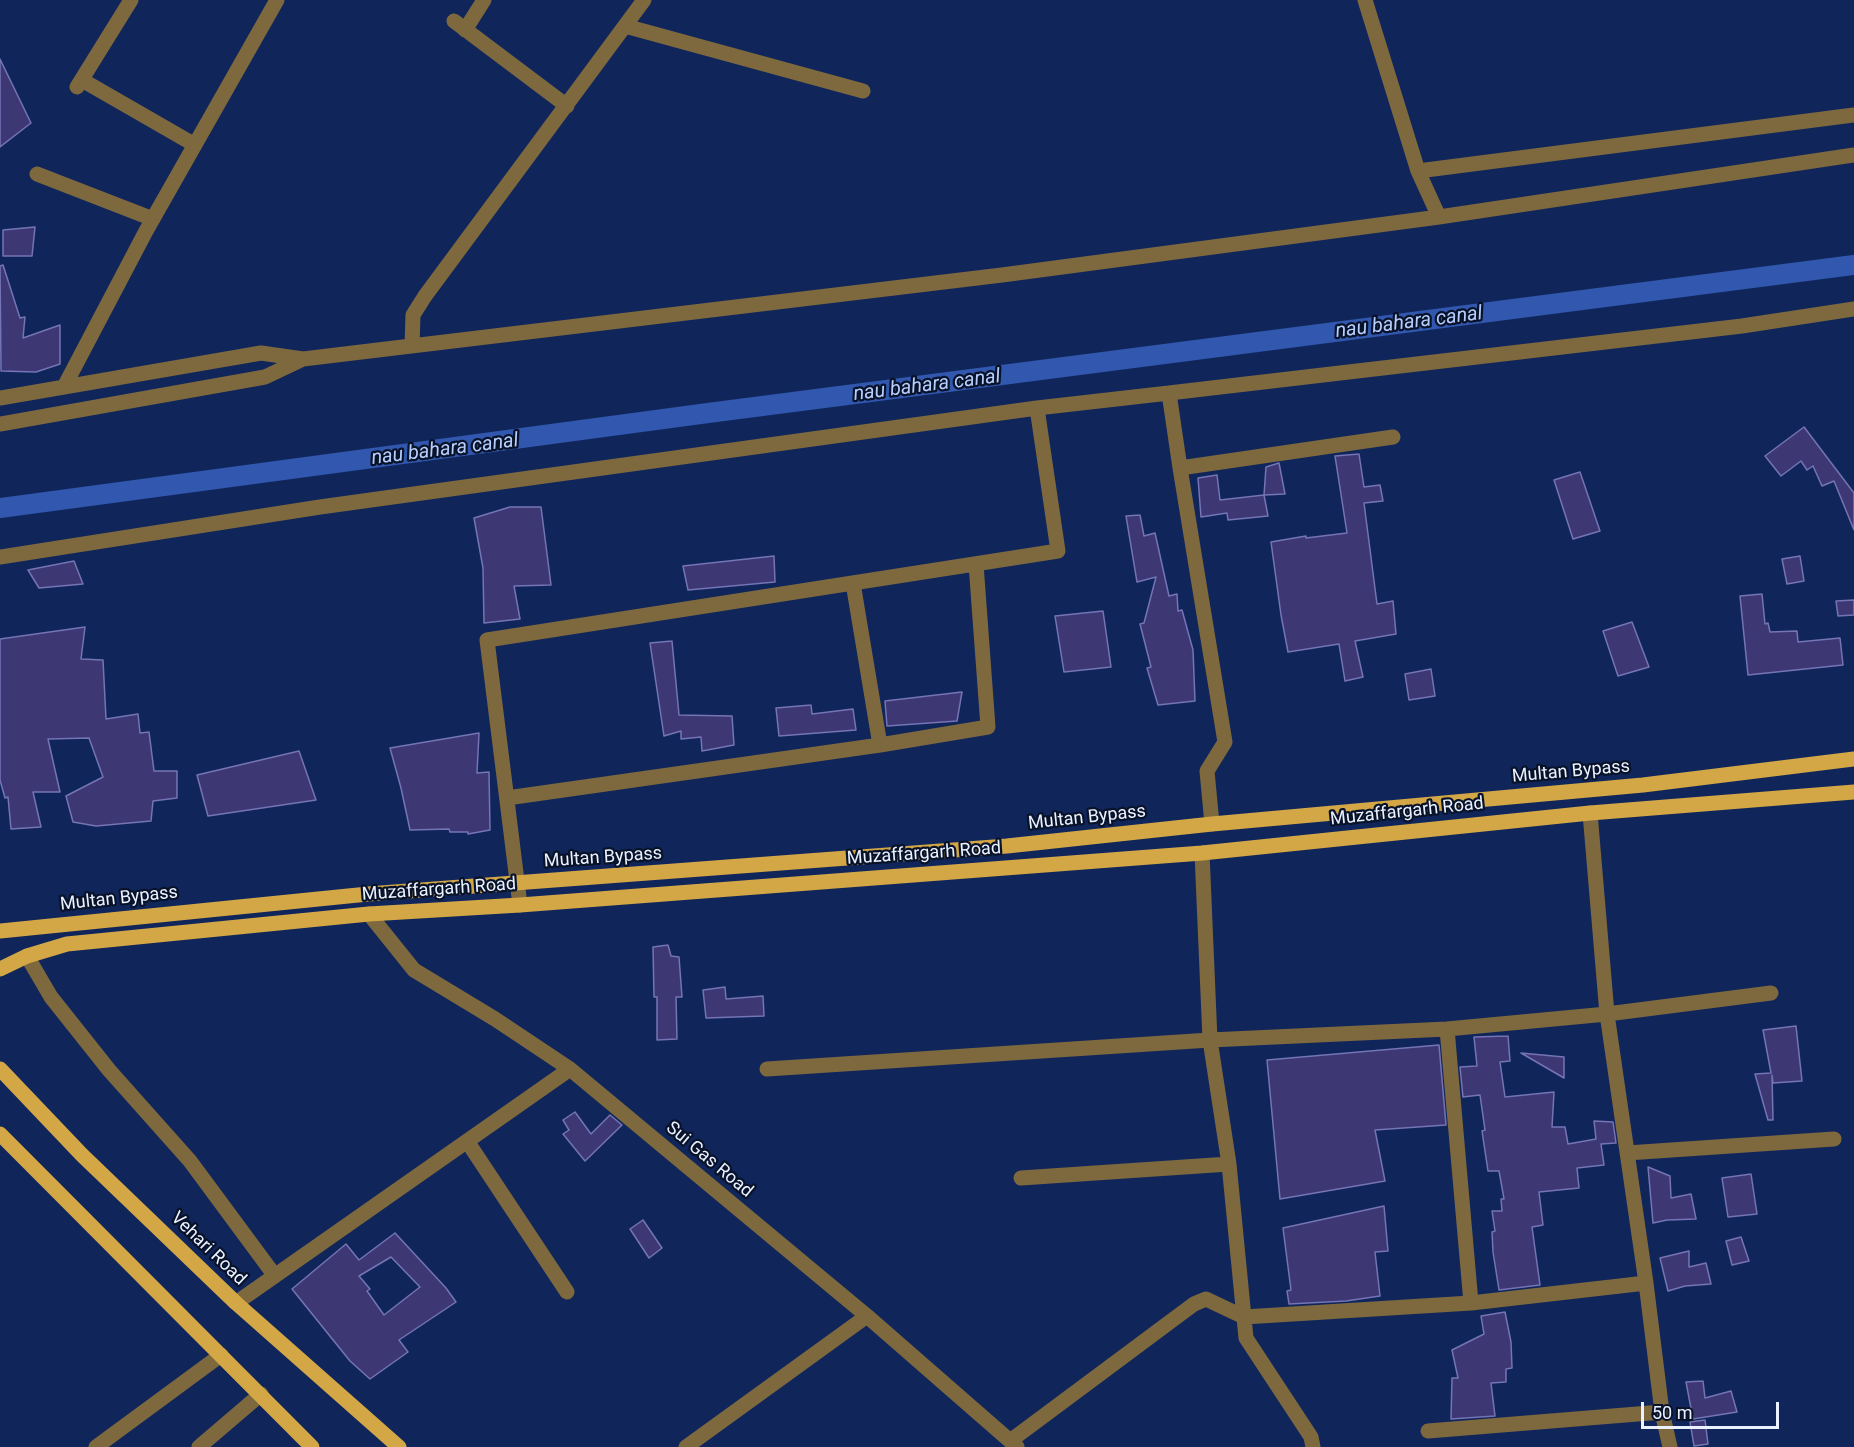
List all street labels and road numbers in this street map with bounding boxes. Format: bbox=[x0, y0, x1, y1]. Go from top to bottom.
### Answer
street label: Multan Bypass bbox=[1511, 756, 1631, 788]
street label: Muzaffargarh Road bbox=[1329, 793, 1485, 831]
street label: Multan Bypass bbox=[1027, 801, 1147, 835]
street label: Muzaffargarh Road bbox=[846, 838, 1002, 870]
street label: Multan Bypass bbox=[543, 843, 663, 873]
street label: Muzaffargarh Road bbox=[361, 874, 517, 906]
street label: Multan Bypass bbox=[59, 882, 179, 916]
street label: Sui Gas Road bbox=[661, 1117, 757, 1203]
street label: Vehari Road bbox=[166, 1208, 250, 1290]

